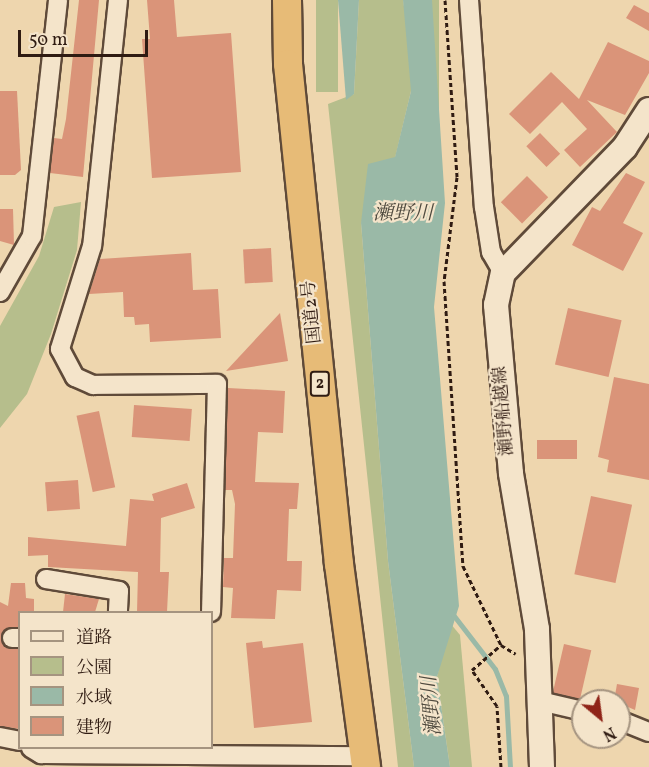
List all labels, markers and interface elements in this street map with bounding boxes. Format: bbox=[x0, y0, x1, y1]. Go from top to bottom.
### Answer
scale bar bbox=[21, 18, 152, 56]
text: 50 m bbox=[29, 28, 68, 53]
water label: 瀬野川 bbox=[373, 202, 433, 226]
street label: 国道2号 bbox=[299, 279, 327, 345]
street label: 瀬野船越線 bbox=[490, 365, 520, 457]
road number: 2 bbox=[310, 371, 330, 397]
legend bbox=[18, 611, 213, 749]
text: 道路 bbox=[76, 626, 112, 651]
text: 公園 bbox=[76, 656, 112, 681]
water label: 瀬野川 bbox=[418, 675, 448, 737]
text: 水域 bbox=[76, 686, 112, 711]
north arrow bbox=[571, 689, 631, 749]
text: 建物 bbox=[76, 716, 112, 741]
text: N bbox=[598, 721, 619, 745]

